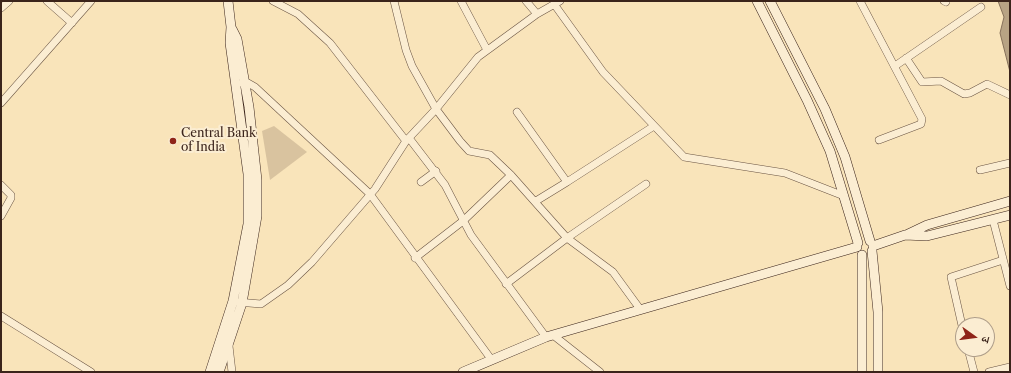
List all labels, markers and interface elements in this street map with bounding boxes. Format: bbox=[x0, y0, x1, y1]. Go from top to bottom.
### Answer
place label: Central Bank of India bbox=[181, 127, 256, 155]
marker: Central Bank of India bbox=[168, 136, 178, 146]
north arrow bbox=[955, 317, 995, 357]
text: उ bbox=[978, 335, 993, 344]

